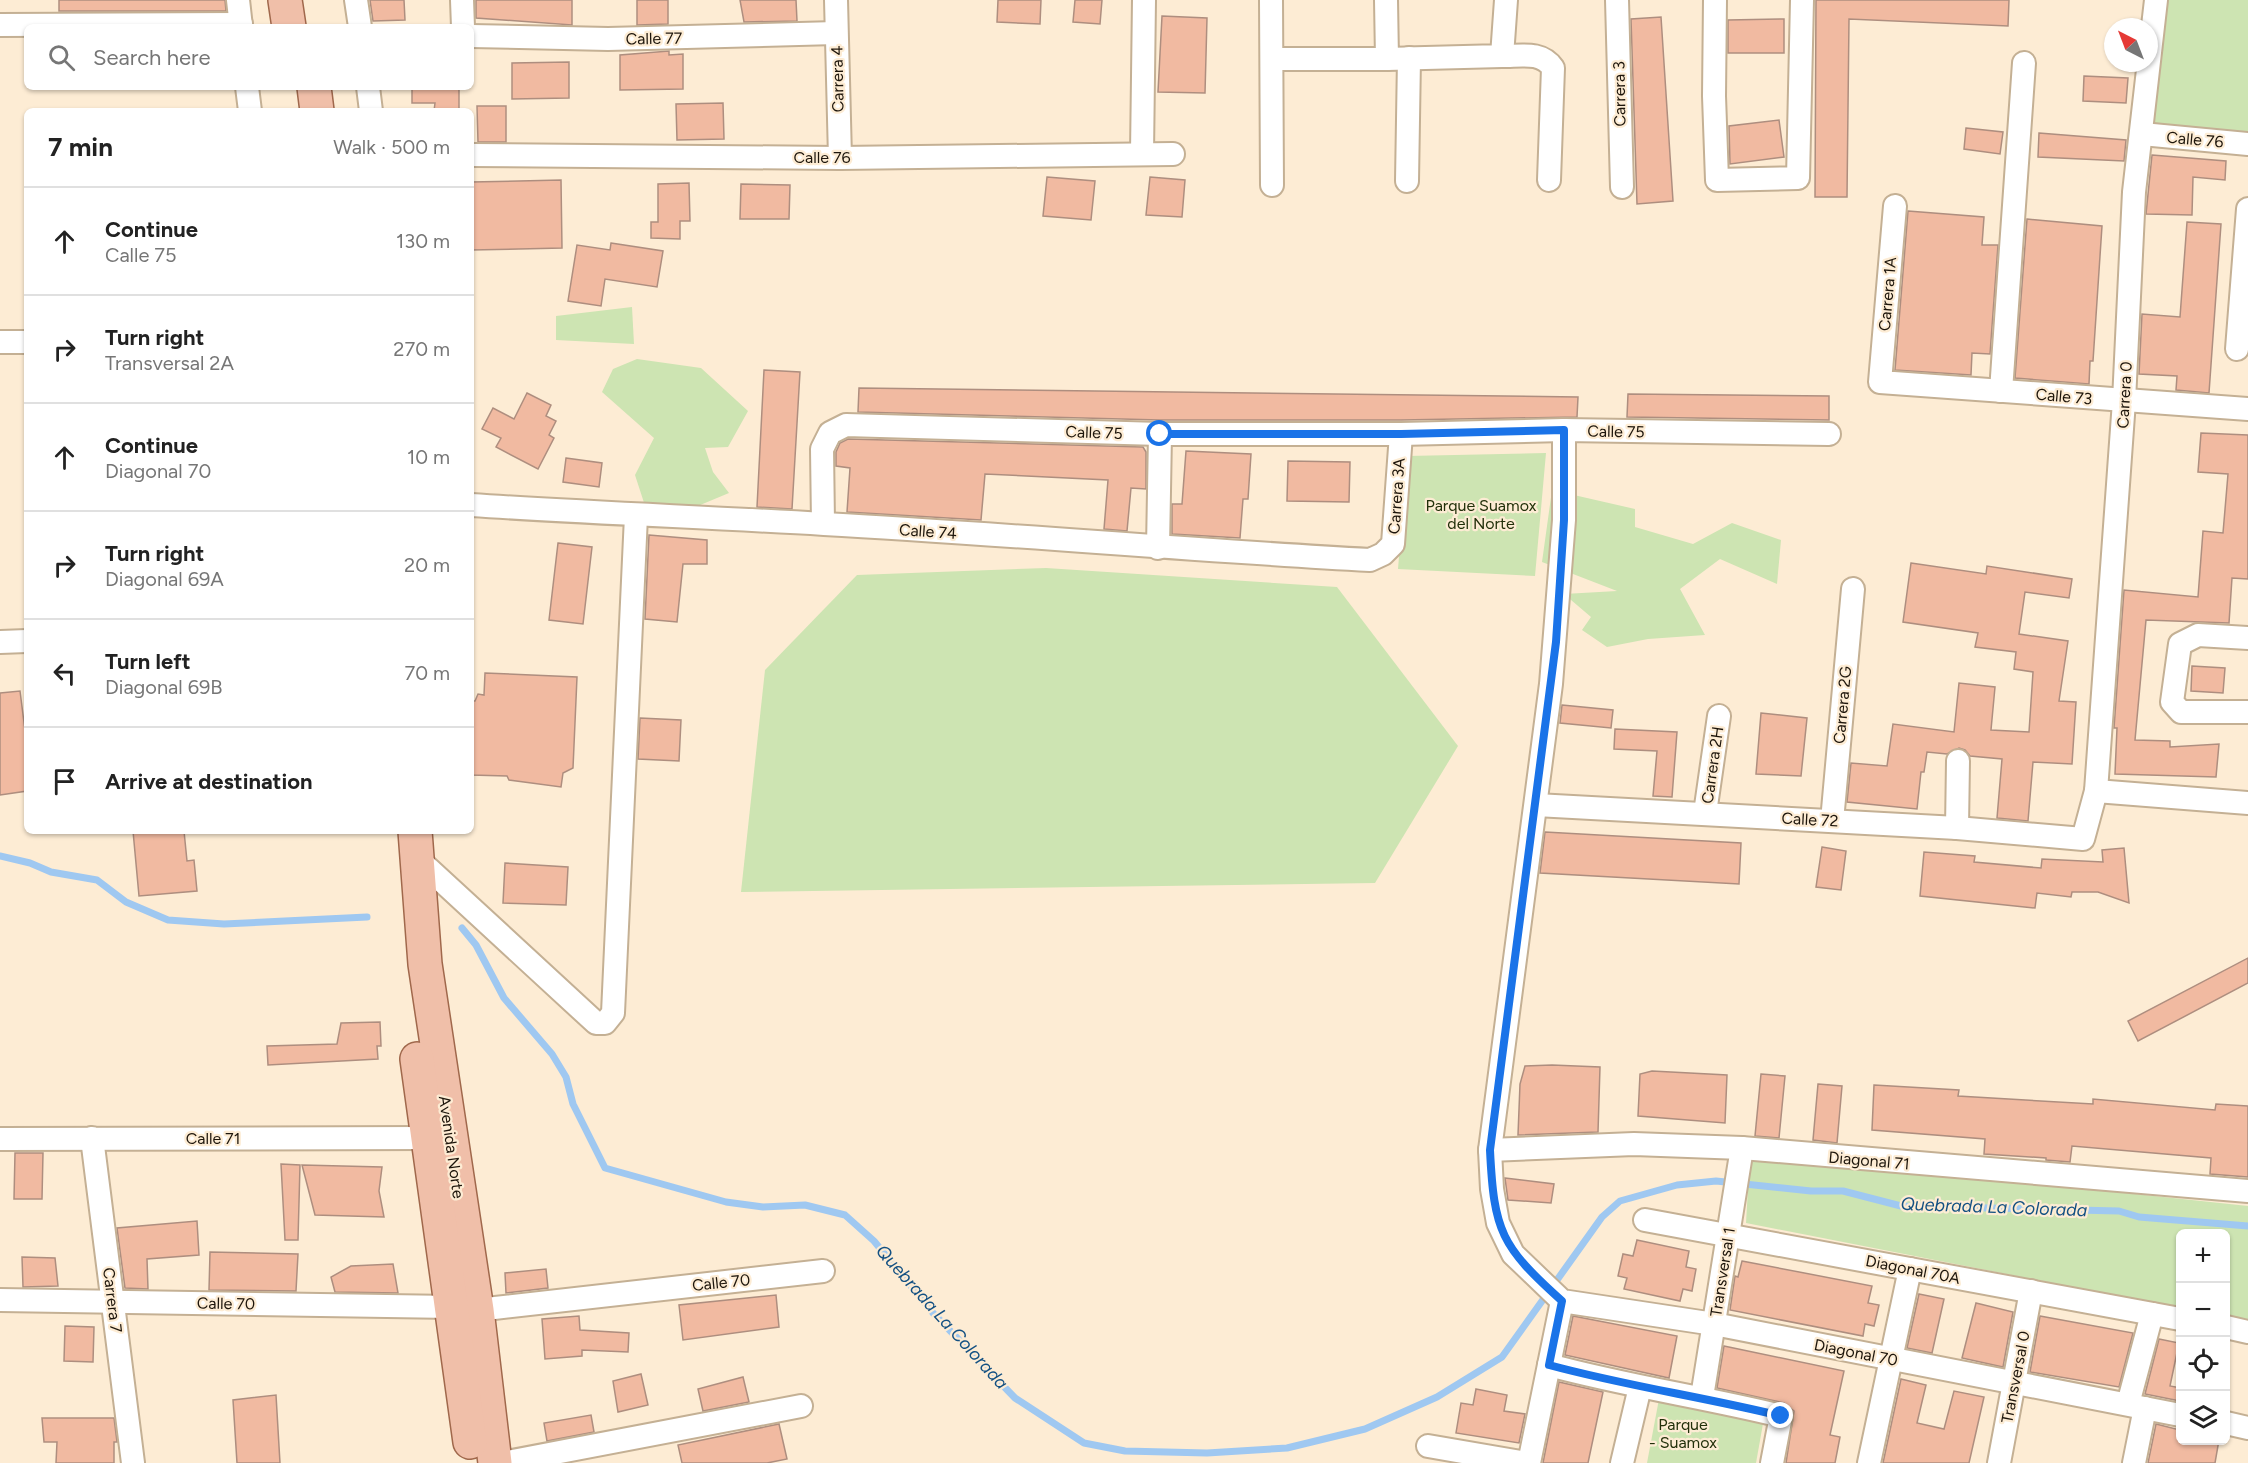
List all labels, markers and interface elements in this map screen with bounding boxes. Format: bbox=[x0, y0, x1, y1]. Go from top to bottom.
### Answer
north arrow bbox=[2104, 18, 2158, 72]
search box bbox=[24, 24, 474, 90]
street label: Calle 77 bbox=[626, 29, 683, 48]
icon: search bbox=[45, 41, 78, 74]
text: Search here bbox=[93, 44, 211, 71]
street label: Carrera 4 bbox=[827, 45, 848, 113]
street label: Carrera 3 bbox=[1609, 61, 1630, 127]
street label: Calle 76 bbox=[2166, 128, 2224, 151]
text: 7 min bbox=[48, 131, 113, 163]
text: Walk · 500 m bbox=[333, 135, 450, 159]
street label: Calle 76 bbox=[793, 148, 851, 167]
text: Continue bbox=[105, 216, 198, 243]
icon: ahead bbox=[48, 225, 81, 258]
text: 130 m bbox=[396, 229, 450, 253]
text: Calle 75 bbox=[105, 243, 177, 267]
street label: Carrera 1A bbox=[1875, 256, 1900, 332]
text: Turn right bbox=[105, 324, 204, 351]
icon: right bbox=[48, 333, 81, 366]
text: 270 m bbox=[393, 337, 450, 361]
text: Transversal 2A bbox=[105, 351, 234, 375]
street label: Carrera 0 bbox=[2113, 361, 2136, 429]
street label: Calle 73 bbox=[2035, 385, 2093, 408]
route start bbox=[1146, 420, 1172, 446]
street label: Calle 75 bbox=[1065, 422, 1123, 443]
street label: Calle 75 bbox=[1587, 422, 1645, 441]
text: Continue bbox=[105, 432, 198, 459]
icon: ahead bbox=[48, 441, 81, 474]
text: 10 m bbox=[407, 445, 450, 469]
street label: Carrera 3A bbox=[1384, 457, 1409, 535]
text: Diagonal 70 bbox=[105, 459, 211, 483]
park label: Parque Suamox del Norte bbox=[1426, 496, 1537, 533]
street label: Calle 74 bbox=[898, 520, 958, 543]
text: Turn right bbox=[105, 540, 204, 567]
icon: right bbox=[48, 549, 81, 582]
text: 20 m bbox=[404, 553, 450, 577]
text: Diagonal 69A bbox=[105, 567, 224, 591]
text: Turn left bbox=[105, 648, 191, 675]
icon: left bbox=[48, 657, 81, 690]
text: 70 m bbox=[404, 661, 450, 685]
street label: Carrera 2G bbox=[1830, 665, 1855, 745]
text: Diagonal 69B bbox=[105, 675, 223, 699]
street label: Carrera 2H bbox=[1698, 725, 1727, 805]
icon: arrive bbox=[48, 765, 81, 798]
text: Arrive at destination bbox=[105, 768, 313, 795]
street label: Calle 72 bbox=[1781, 809, 1839, 830]
street label: Avenida Norte bbox=[435, 1095, 468, 1200]
street label: Calle 71 bbox=[186, 1129, 240, 1148]
street label: Diagonal 71 bbox=[1828, 1147, 1910, 1174]
water label: Quebrada La Colorada bbox=[1900, 1193, 2088, 1221]
street label: Transversal 1 bbox=[1706, 1226, 1739, 1318]
map controls bbox=[2176, 1229, 2230, 1445]
button: + bbox=[2176, 1229, 2230, 1283]
water label: Quebrada La Colorada bbox=[871, 1240, 1013, 1394]
street label: Diagonal 70A bbox=[1864, 1251, 1962, 1288]
street label: Carrera 7 bbox=[99, 1266, 126, 1334]
street label: Calle 70 bbox=[691, 1270, 751, 1295]
button: − bbox=[2176, 1283, 2230, 1337]
street label: Calle 70 bbox=[197, 1293, 255, 1314]
street label: Transversal 0 bbox=[1997, 1329, 2034, 1425]
street label: Diagonal 70 bbox=[1812, 1335, 1899, 1370]
button: locate bbox=[2176, 1337, 2230, 1391]
button: layers bbox=[2176, 1391, 2230, 1445]
route end bbox=[1767, 1402, 1793, 1428]
park label: Parque - Suamox bbox=[1649, 1415, 1717, 1452]

